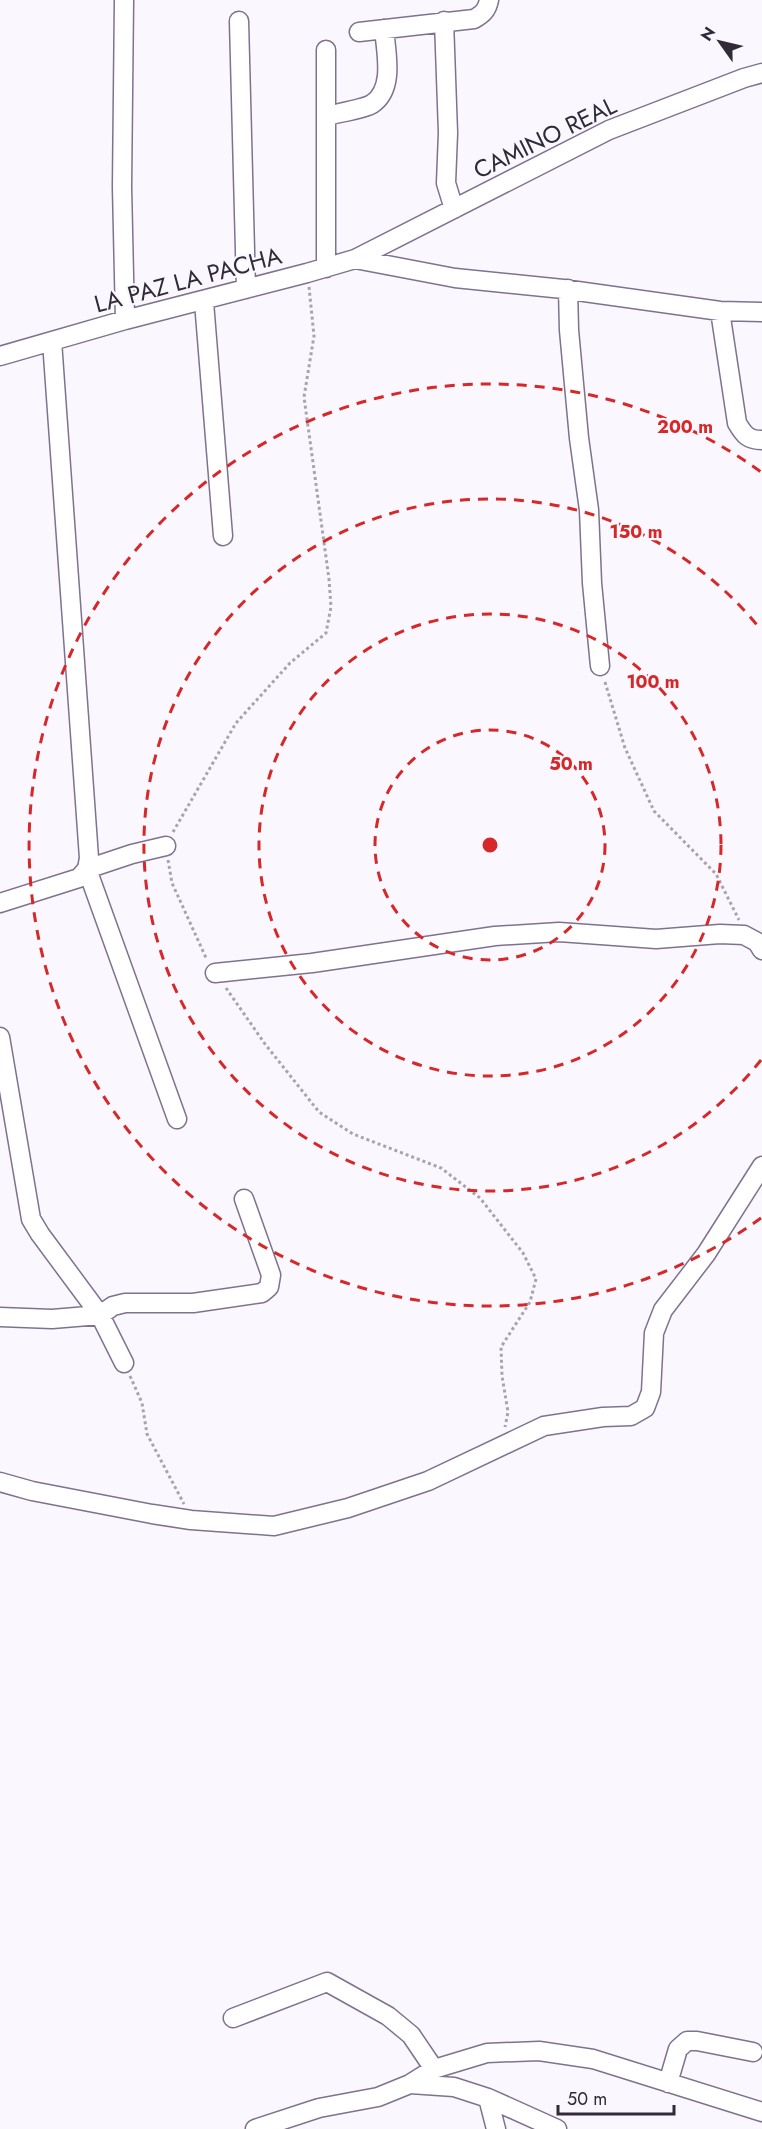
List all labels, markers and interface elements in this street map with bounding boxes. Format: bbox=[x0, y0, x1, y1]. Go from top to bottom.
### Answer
north arrow bbox=[690, 12, 750, 72]
text: N bbox=[695, 22, 721, 46]
street label: CAMINO REAL bbox=[467, 88, 622, 187]
street label: LA PAZ LA PACHA bbox=[90, 238, 286, 321]
text: 200 m bbox=[657, 414, 713, 440]
text: 150 m bbox=[610, 519, 662, 545]
text: 100 m bbox=[626, 669, 680, 695]
text: 50 m bbox=[549, 751, 593, 777]
centre of rings bbox=[480, 835, 500, 855]
scale bar bbox=[558, 2078, 674, 2116]
text: 50 m bbox=[567, 2086, 607, 2112]

